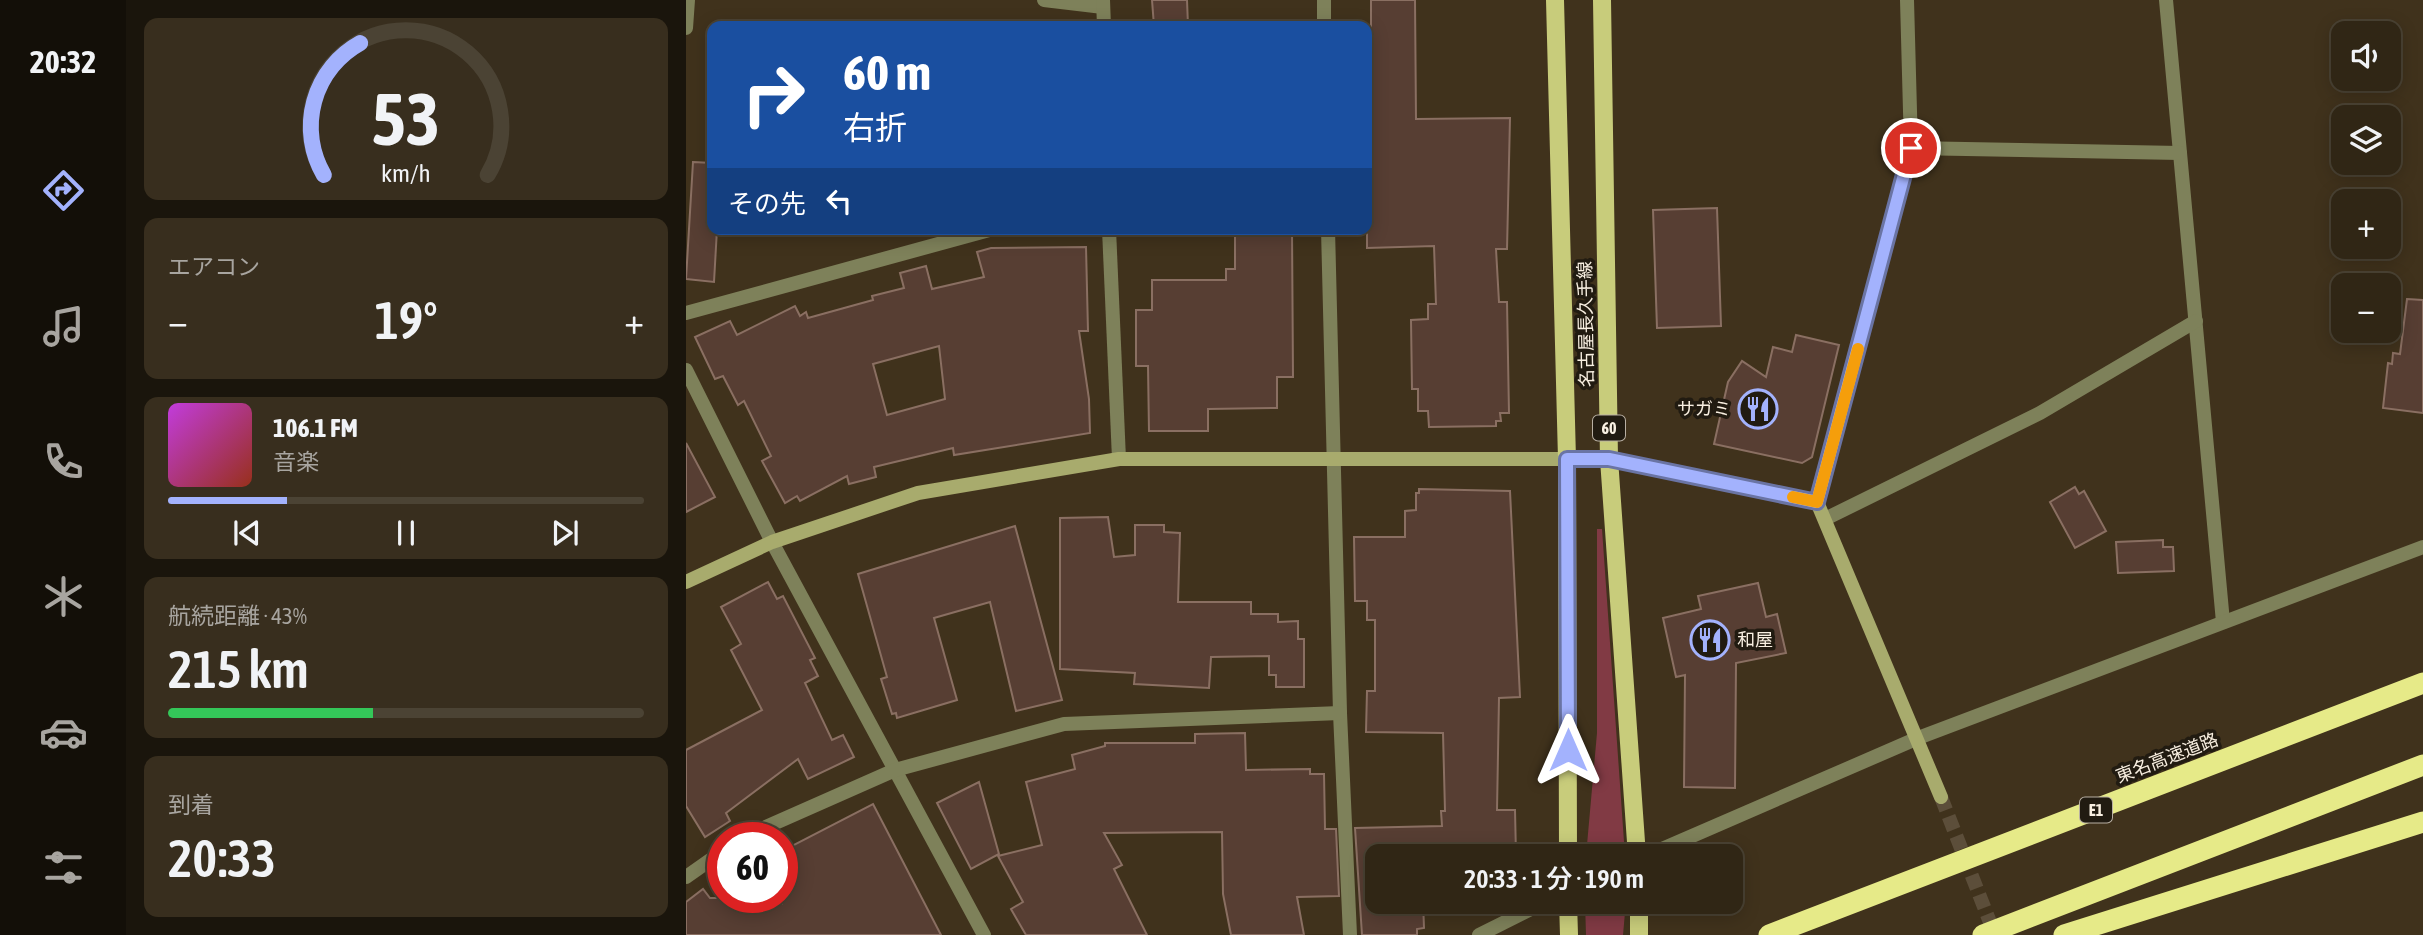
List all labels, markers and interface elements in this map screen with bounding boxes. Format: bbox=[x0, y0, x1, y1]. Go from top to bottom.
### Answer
map controls bbox=[2331, 21, 2401, 343]
button: sound bbox=[2331, 21, 2401, 91]
text: 20:32 bbox=[30, 43, 96, 80]
text: 60 m bbox=[843, 44, 931, 100]
icon: right bbox=[728, 49, 819, 140]
text: 53 bbox=[372, 77, 440, 160]
button: layers bbox=[2331, 105, 2401, 175]
text: 右折 bbox=[843, 109, 907, 146]
pin bbox=[1881, 118, 1941, 178]
icon: arrive bbox=[1892, 129, 1930, 167]
text: km/h bbox=[381, 159, 431, 187]
icon: directions bbox=[39, 166, 88, 215]
icon: left bbox=[820, 182, 858, 220]
text: その先 bbox=[728, 189, 806, 219]
button: + bbox=[2331, 189, 2401, 259]
text: エアコン bbox=[168, 254, 260, 280]
street label: 名古屋長久手線 bbox=[1574, 261, 1597, 387]
button: − bbox=[2331, 273, 2401, 343]
text: 19° bbox=[374, 290, 438, 350]
text: − bbox=[168, 299, 188, 342]
text: + bbox=[624, 299, 644, 342]
icon: music bbox=[39, 302, 88, 351]
restaurant icon: サガミ bbox=[1737, 388, 1779, 430]
place label: サガミ bbox=[1677, 398, 1731, 419]
text: 106.1 FM bbox=[273, 413, 358, 443]
road number: 60 bbox=[1593, 416, 1625, 440]
icon: phone bbox=[39, 437, 88, 486]
text: 音楽 bbox=[273, 449, 319, 475]
icon: previous bbox=[228, 514, 266, 552]
icon: pause bbox=[387, 514, 425, 552]
icon: next bbox=[546, 514, 584, 552]
icon: climate bbox=[39, 572, 88, 621]
text: 航続距離 · 43% bbox=[168, 603, 307, 629]
restaurant icon: 和屋 bbox=[1689, 619, 1731, 661]
place label: 和屋 bbox=[1737, 629, 1773, 650]
text: 215 km bbox=[168, 639, 309, 699]
icon: car bbox=[39, 708, 88, 757]
position arrow bbox=[1531, 713, 1605, 787]
street label: 東名高速道路 bbox=[2113, 728, 2221, 787]
text: 到着 bbox=[168, 792, 214, 818]
road number: E1 bbox=[2080, 797, 2112, 822]
speed limit sign: 60 bbox=[707, 822, 798, 913]
text: 20:33 bbox=[168, 828, 276, 888]
icon: filters bbox=[39, 843, 88, 892]
text: 20:33 · 1 分 · 190 m bbox=[1464, 864, 1644, 894]

